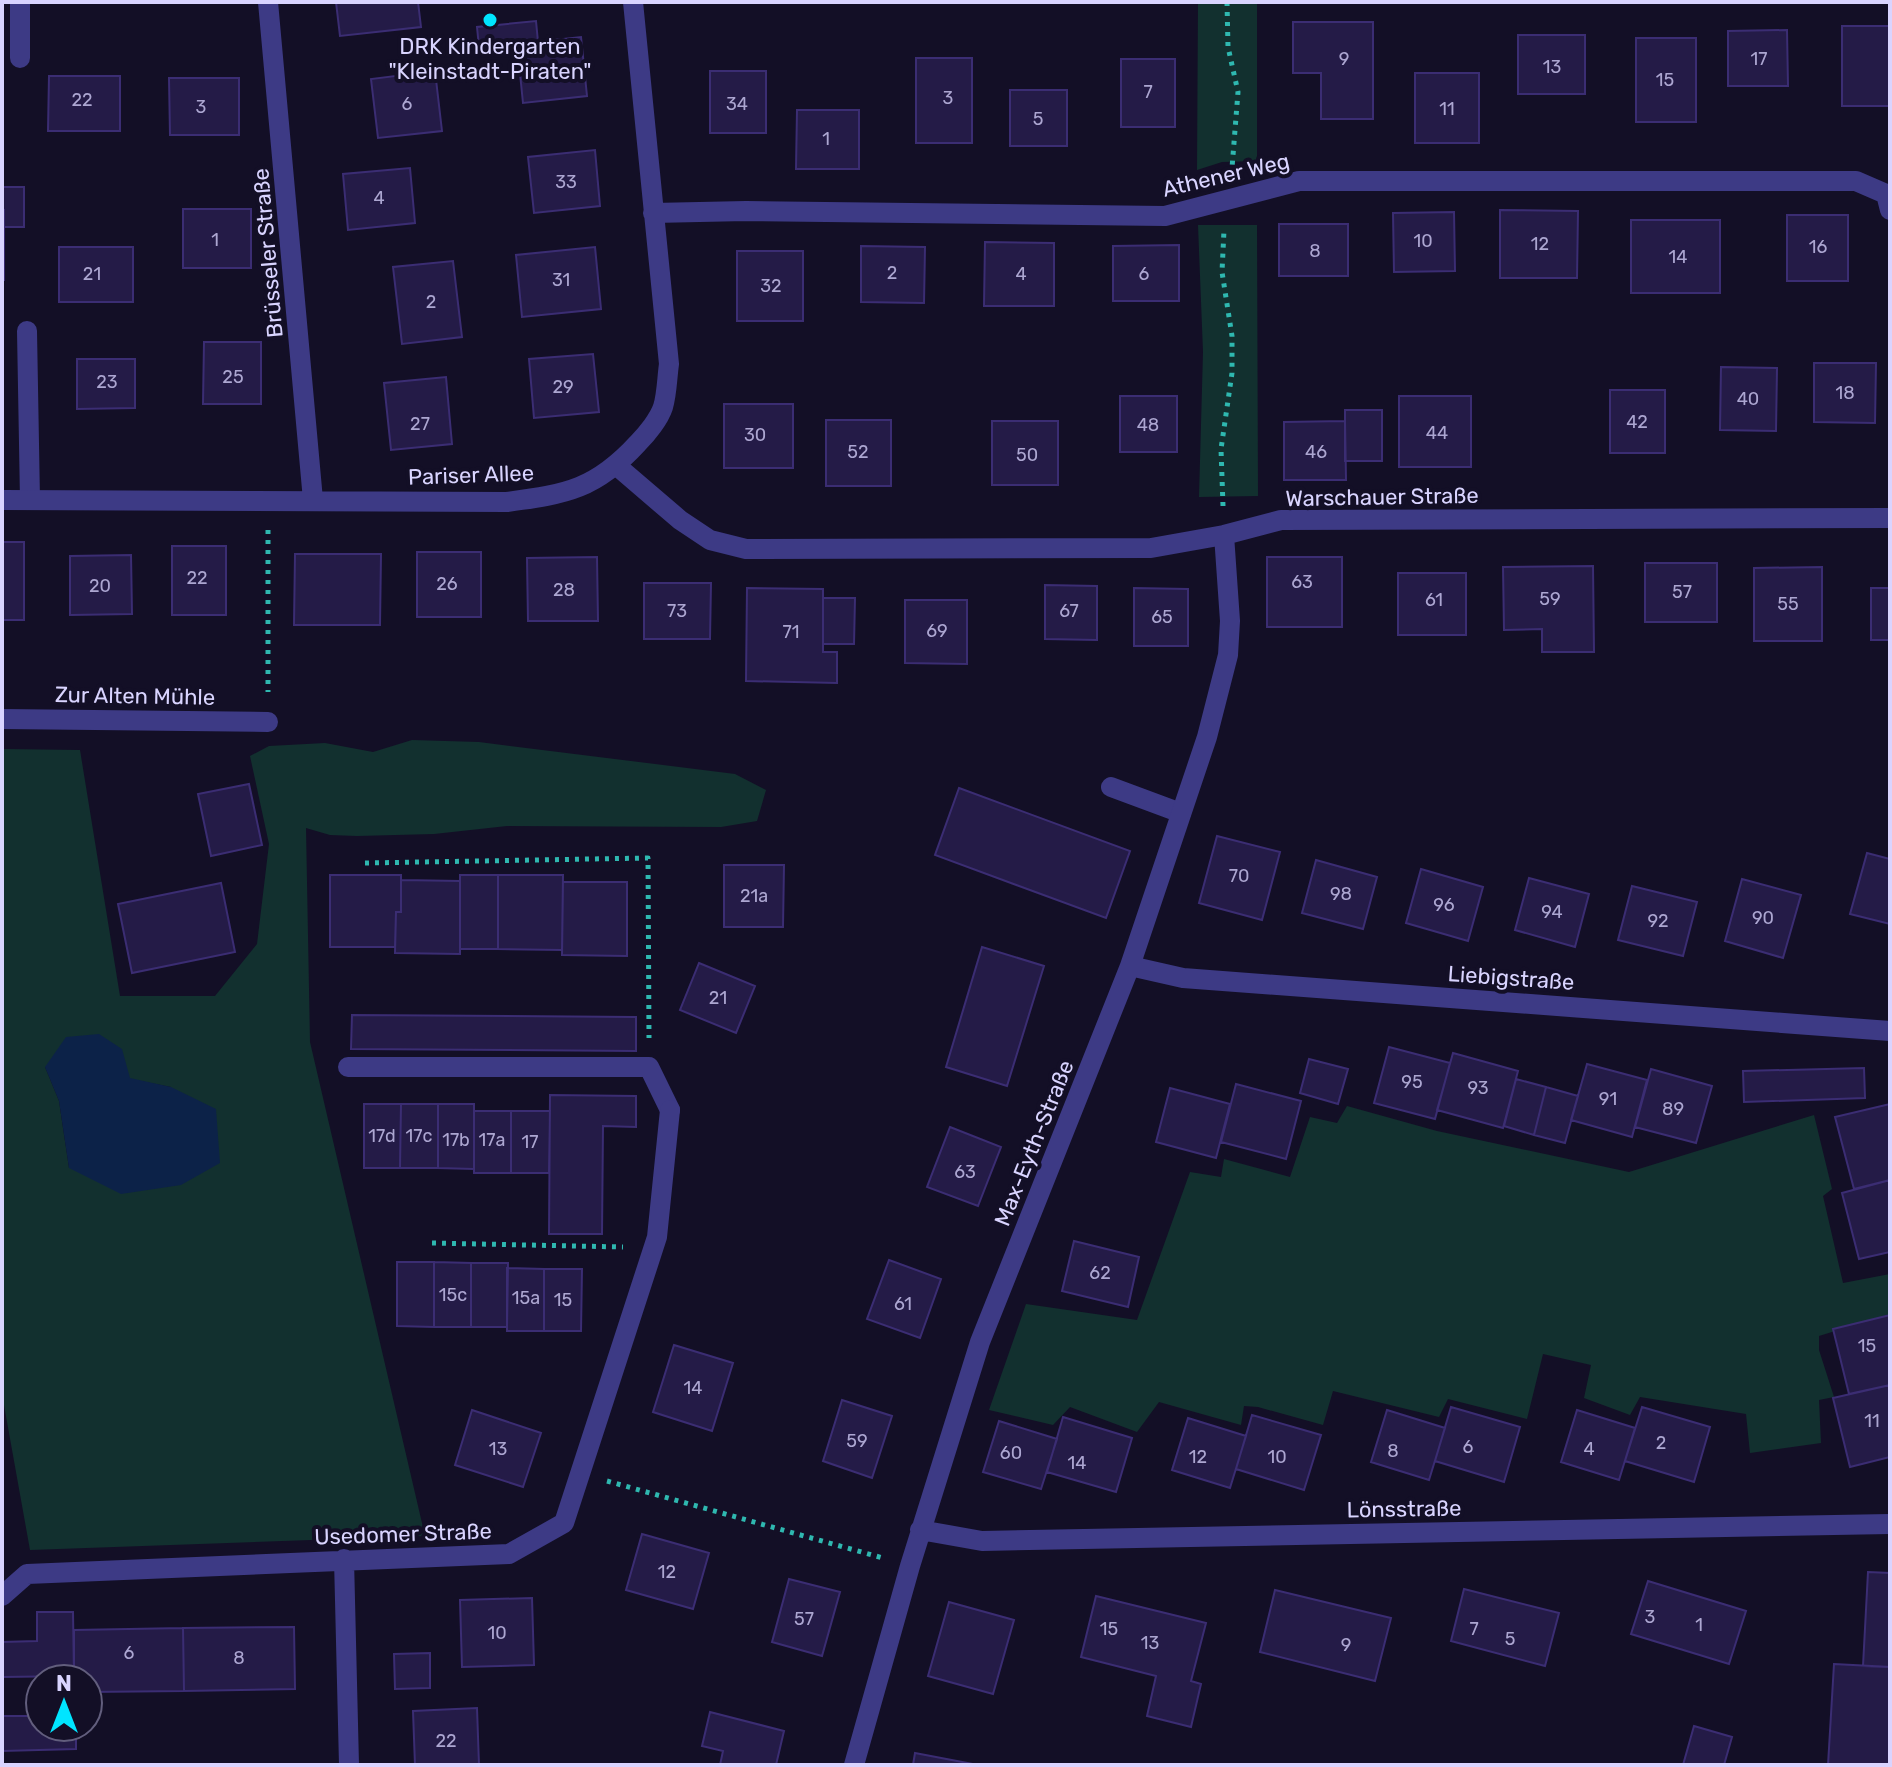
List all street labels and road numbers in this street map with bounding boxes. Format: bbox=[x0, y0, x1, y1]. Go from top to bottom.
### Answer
street label: Athener Weg bbox=[1160, 147, 1292, 203]
street label: Brüsseler Straße bbox=[247, 167, 289, 339]
street label: Pariser Allee bbox=[408, 459, 534, 491]
street label: Warschauer Straße bbox=[1285, 482, 1479, 512]
street label: Zur Alten Mühle bbox=[55, 681, 215, 711]
street label: Liebigstraße bbox=[1447, 960, 1575, 996]
street label: Max-Eyth-Straße bbox=[988, 1056, 1080, 1230]
street label: Lönsstraße bbox=[1346, 1495, 1462, 1523]
street label: Usedomer Straße bbox=[314, 1517, 492, 1551]

